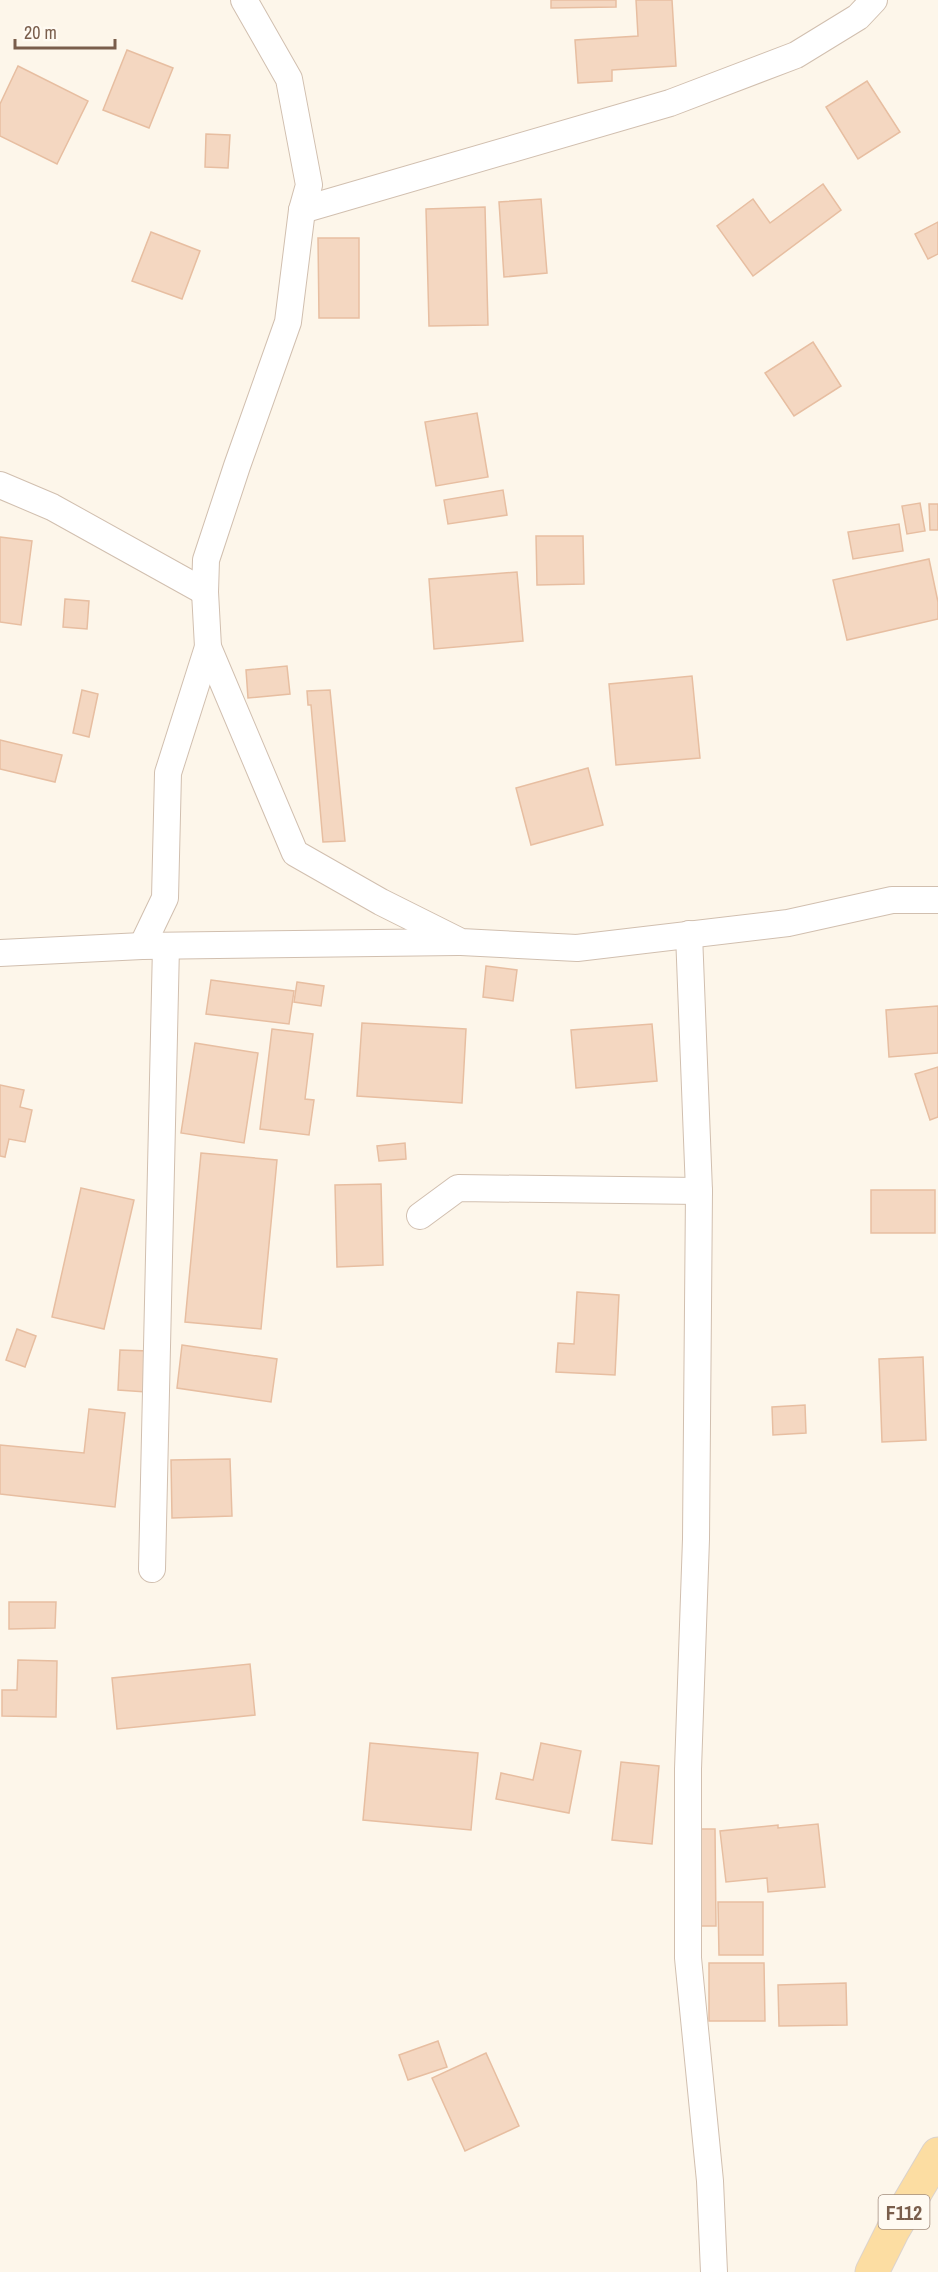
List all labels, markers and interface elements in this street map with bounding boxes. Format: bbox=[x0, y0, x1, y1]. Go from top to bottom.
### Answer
scale bar bbox=[15, 12, 116, 50]
text: 20 m bbox=[24, 20, 57, 45]
road number: F112 bbox=[878, 2195, 930, 2229]

